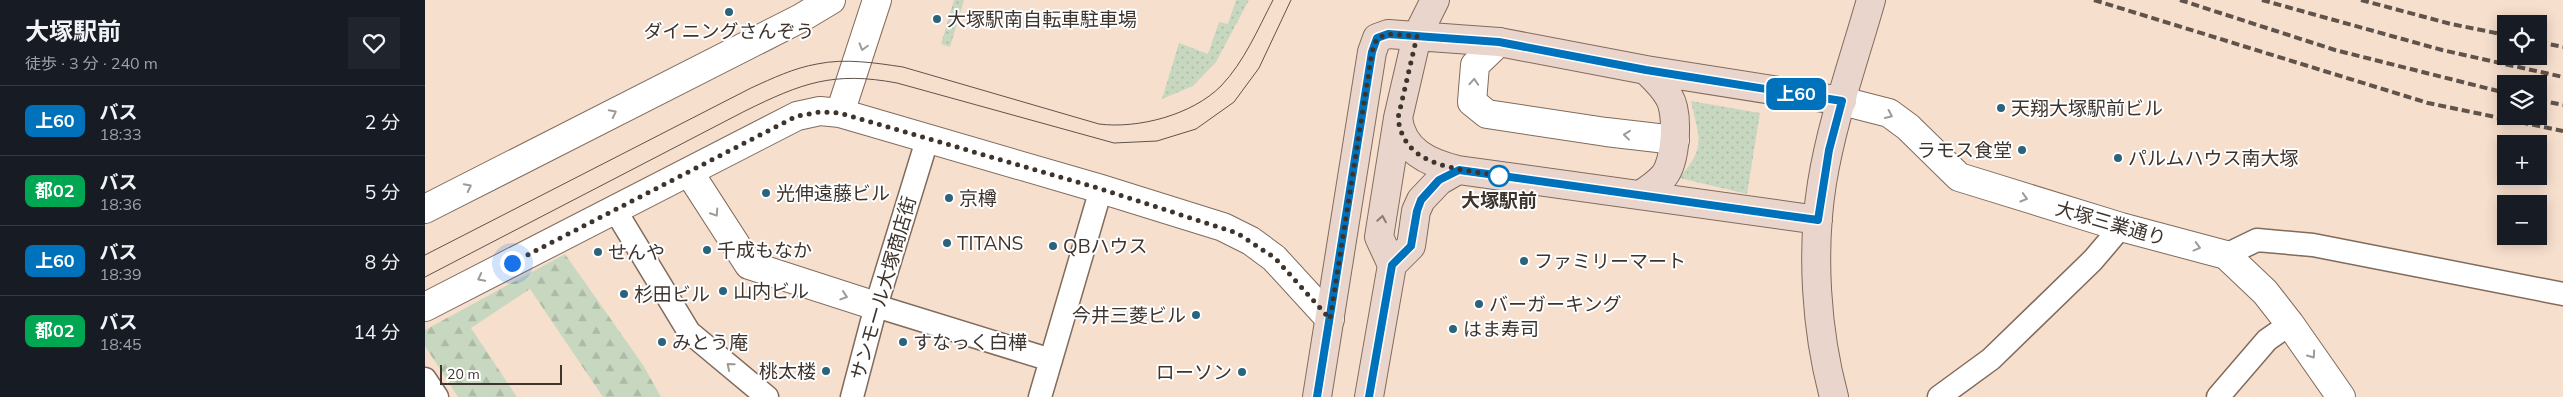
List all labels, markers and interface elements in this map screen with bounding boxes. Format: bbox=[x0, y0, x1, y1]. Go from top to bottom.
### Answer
marker: ダイニングさんぞう bbox=[723, 6, 735, 18]
place label: 大塚駅南自転車駐車場 bbox=[947, 7, 1137, 31]
marker: 大塚駅南自転車駐車場 bbox=[931, 13, 943, 25]
map controls bbox=[2497, 15, 2547, 245]
button: locate bbox=[2497, 15, 2547, 65]
text: 大塚駅前 bbox=[25, 16, 121, 46]
button: heart bbox=[348, 17, 400, 69]
place label: ダイニングさんぞう bbox=[643, 19, 815, 43]
one-way arrow bbox=[858, 42, 868, 50]
text: 徒歩 · 3 分 · 240 m bbox=[25, 53, 158, 73]
button: layers bbox=[2497, 75, 2547, 125]
one-way arrow bbox=[1468, 78, 1479, 86]
line badge: 上60 bbox=[1767, 78, 1825, 110]
text: 上60 bbox=[1776, 82, 1816, 105]
place label: 天翔大塚駅前ビル bbox=[2011, 96, 2163, 120]
text: バス bbox=[100, 100, 138, 124]
marker: 天翔大塚駅前ビル bbox=[1995, 102, 2007, 114]
text: 上60 bbox=[35, 109, 75, 132]
one-way arrow bbox=[608, 109, 617, 119]
one-way arrow bbox=[1884, 109, 1893, 119]
text: 2 分 bbox=[365, 110, 400, 134]
text: 18:33 bbox=[100, 124, 142, 144]
one-way arrow bbox=[1622, 130, 1630, 141]
button: + bbox=[2497, 135, 2547, 185]
place label: ラモス食堂 bbox=[1917, 138, 2012, 162]
marker: ラモス食堂 bbox=[2016, 144, 2028, 156]
place label: パルムハウス南大塚 bbox=[2128, 146, 2299, 170]
marker: パルムハウス南大塚 bbox=[2112, 152, 2124, 164]
marker: 大塚駅前 bbox=[1488, 165, 1510, 187]
text: バス bbox=[100, 170, 138, 194]
text: 都02 bbox=[35, 179, 75, 202]
text: 5 分 bbox=[365, 180, 400, 204]
place label: 光伸遠藤ビル bbox=[776, 181, 890, 205]
one-way arrow bbox=[463, 183, 472, 193]
place label: 京樽 bbox=[959, 186, 997, 210]
marker: 光伸遠藤ビル bbox=[760, 187, 772, 199]
place label: 大塚駅前 bbox=[1461, 188, 1537, 212]
marker: 京樽 bbox=[943, 192, 955, 204]
street label: サンモール大塚商店街 bbox=[845, 193, 921, 383]
one-way arrow bbox=[2019, 193, 2027, 203]
text: 18:36 bbox=[100, 194, 142, 214]
button: − bbox=[2497, 195, 2547, 245]
street label: 大塚三業通り bbox=[2053, 196, 2169, 250]
one-way arrow bbox=[709, 207, 718, 216]
one-way arrow bbox=[1377, 215, 1387, 224]
place label: TITANS bbox=[957, 231, 1023, 255]
place label: QBハウス bbox=[1063, 234, 1148, 258]
marker: TITANS bbox=[941, 237, 953, 249]
place label: 千成もなか bbox=[717, 238, 812, 262]
text: バス bbox=[100, 240, 138, 264]
place label: せんや bbox=[608, 240, 665, 264]
marker: QBハウス bbox=[1047, 240, 1059, 252]
one-way arrow bbox=[2192, 242, 2201, 252]
marker: 千成もなか bbox=[701, 244, 713, 256]
marker: せんや bbox=[592, 246, 604, 258]
text: 上60 bbox=[35, 249, 75, 272]
place label: ファミリーマート bbox=[1534, 249, 1686, 273]
text: 8 分 bbox=[365, 250, 400, 274]
your location bbox=[500, 251, 525, 276]
marker: ファミリーマート bbox=[1518, 255, 1530, 267]
text: 18:39 bbox=[100, 264, 142, 284]
one-way arrow bbox=[478, 272, 487, 282]
place label: 山内ビル bbox=[733, 279, 809, 303]
place label: 杉田ビル bbox=[634, 282, 710, 306]
marker: 山内ビル bbox=[717, 285, 729, 297]
marker: 杉田ビル bbox=[618, 288, 630, 300]
one-way arrow bbox=[840, 290, 848, 300]
place label: バーガーキング bbox=[1489, 292, 1621, 316]
marker: バーガーキング bbox=[1473, 298, 1485, 310]
place label: 今井三菱ビル bbox=[1072, 303, 1186, 327]
marker: 今井三菱ビル bbox=[1190, 309, 1202, 321]
text: バス bbox=[100, 310, 138, 334]
place label: はま寿司 bbox=[1463, 317, 1539, 341]
text: 都02 bbox=[35, 319, 75, 342]
text: 14 分 bbox=[353, 320, 400, 344]
marker: はま寿司 bbox=[1447, 323, 1459, 335]
place label: みとう庵 bbox=[672, 330, 748, 354]
place label: すなっく白樺 bbox=[913, 330, 1027, 354]
text: 18:45 bbox=[100, 334, 142, 354]
marker: みとう庵 bbox=[656, 336, 668, 348]
marker: すなっく白樺 bbox=[897, 336, 909, 348]
one-way arrow bbox=[2306, 349, 2315, 359]
place label: 桃太楼 bbox=[759, 359, 816, 383]
place label: ローソン bbox=[1156, 360, 1232, 384]
scale bar bbox=[440, 362, 563, 385]
one-way arrow bbox=[726, 362, 735, 371]
text: 20 m bbox=[447, 365, 480, 383]
marker: 桃太楼 bbox=[820, 365, 832, 377]
marker: ローソン bbox=[1236, 366, 1248, 378]

